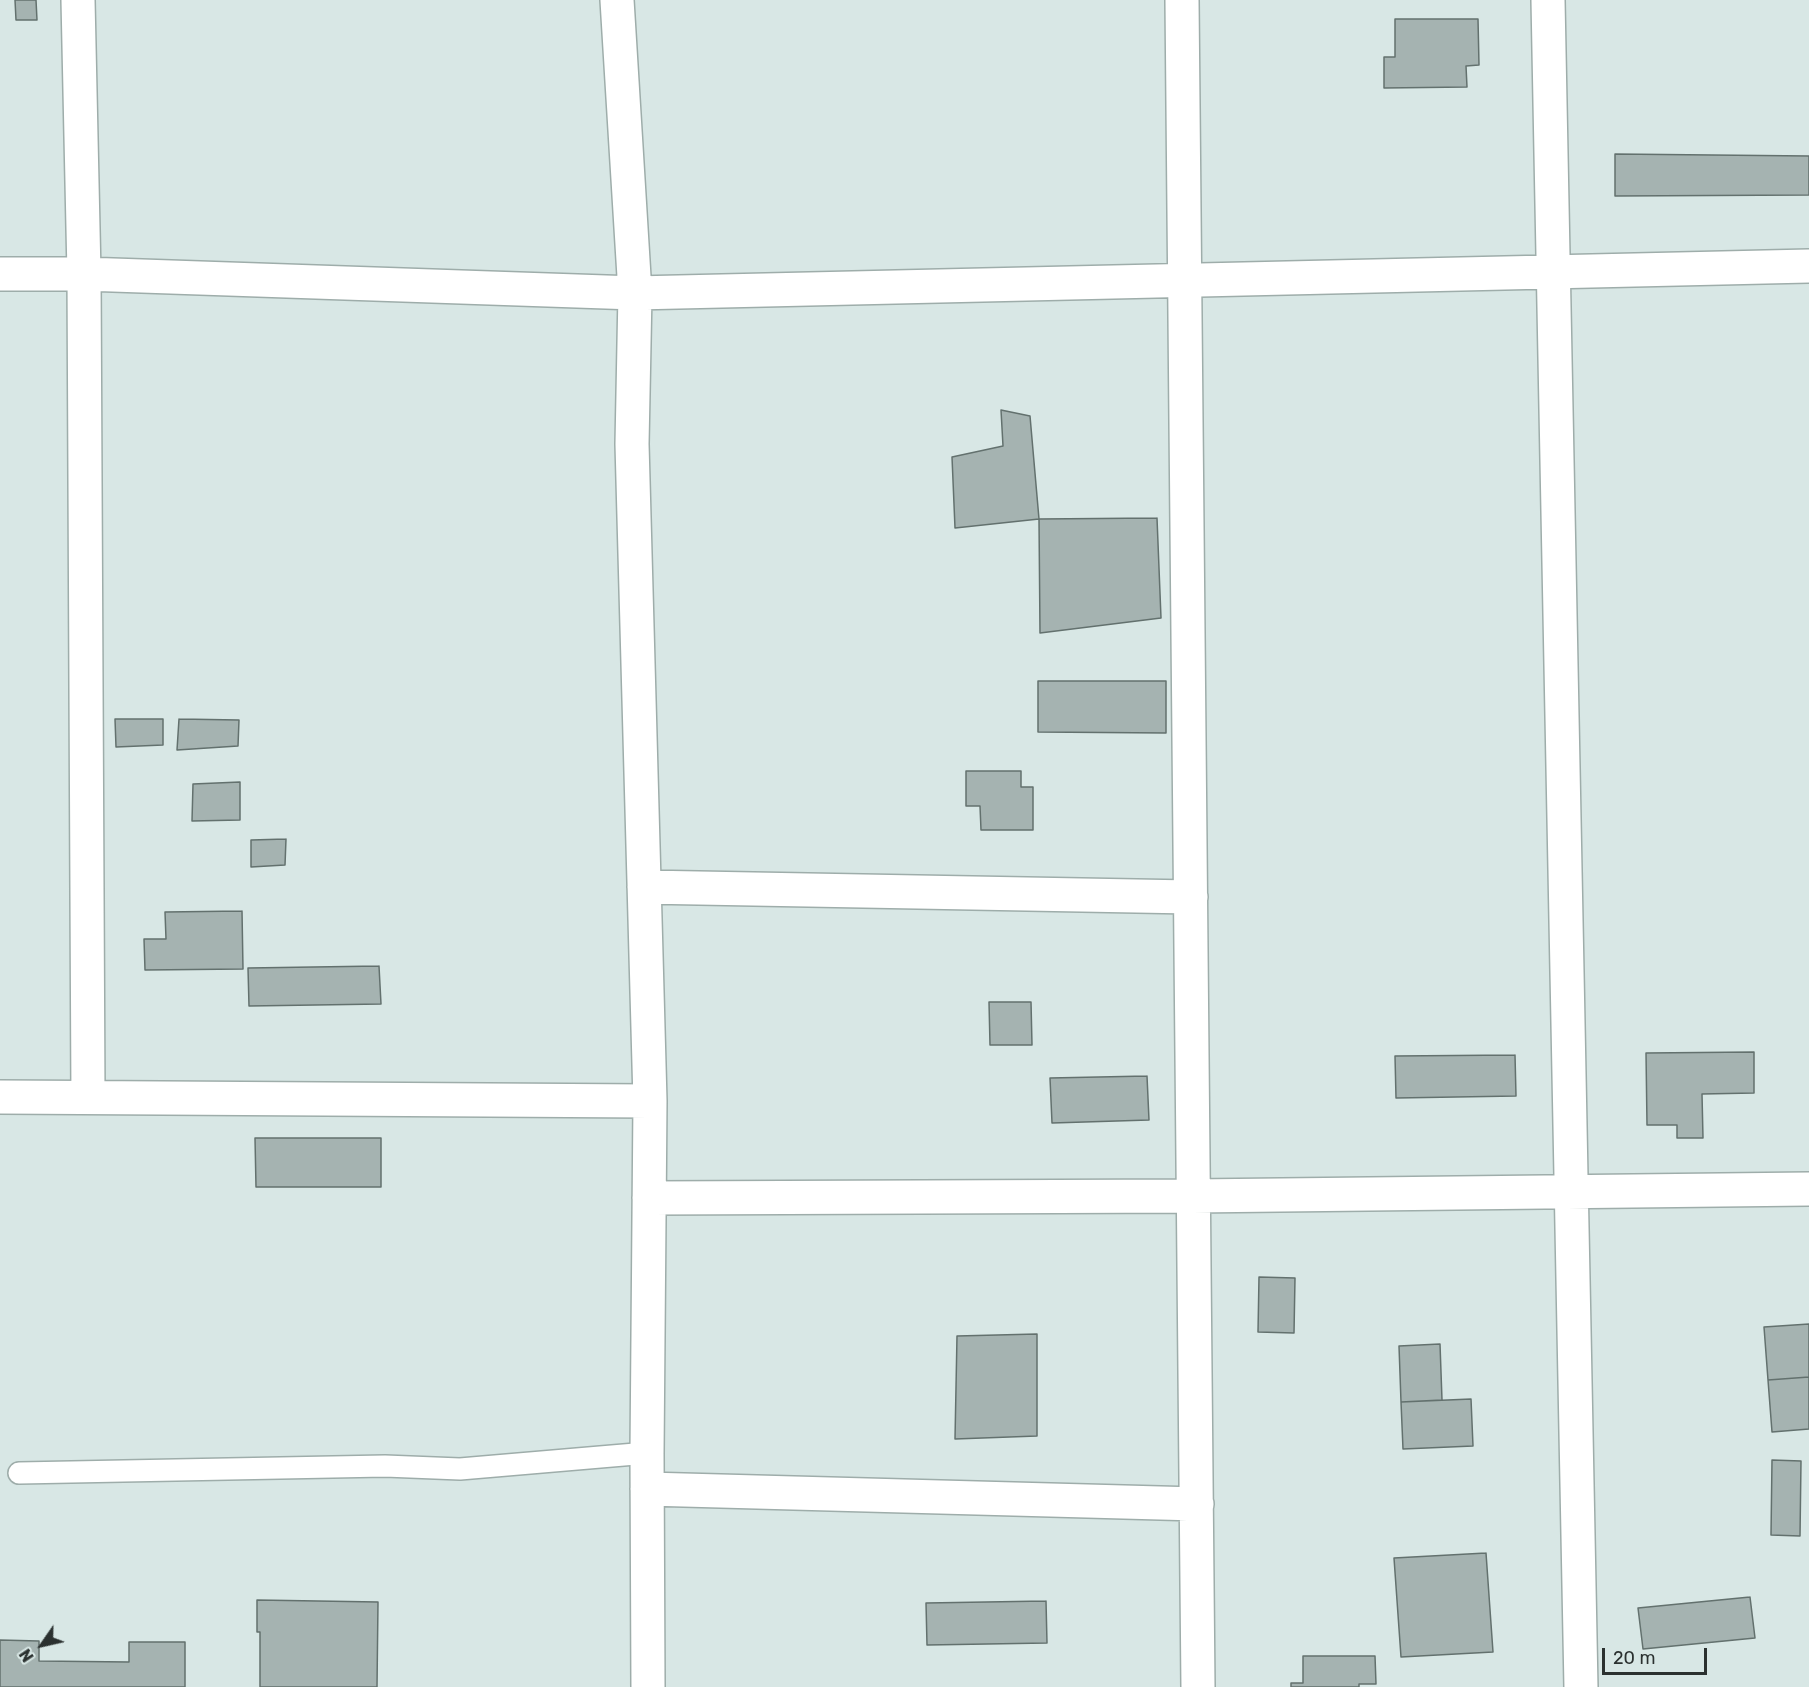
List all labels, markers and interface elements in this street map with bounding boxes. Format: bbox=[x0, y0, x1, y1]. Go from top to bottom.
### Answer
north arrow bbox=[12, 1615, 72, 1675]
scale bar bbox=[1605, 1636, 1710, 1674]
text: N bbox=[16, 1645, 38, 1665]
text: 20 m bbox=[1613, 1647, 1655, 1669]

